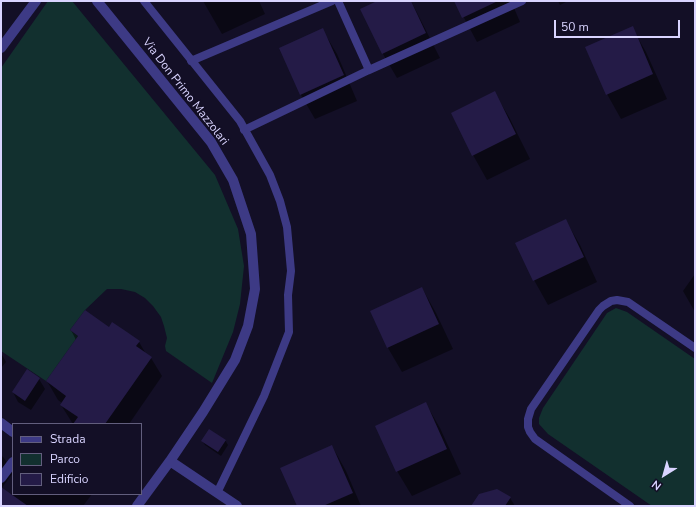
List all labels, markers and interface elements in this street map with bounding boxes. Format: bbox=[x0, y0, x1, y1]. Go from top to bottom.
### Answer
scale bar bbox=[556, 12, 682, 38]
text: 50 m bbox=[561, 19, 589, 35]
street label: Via Don Primo Mazzolari bbox=[139, 36, 231, 148]
legend bbox=[12, 423, 142, 495]
text: Strada bbox=[50, 431, 86, 447]
text: Parco bbox=[50, 451, 80, 467]
north arrow bbox=[644, 455, 684, 495]
text: Edificio bbox=[50, 471, 88, 487]
text: N bbox=[649, 477, 664, 493]

